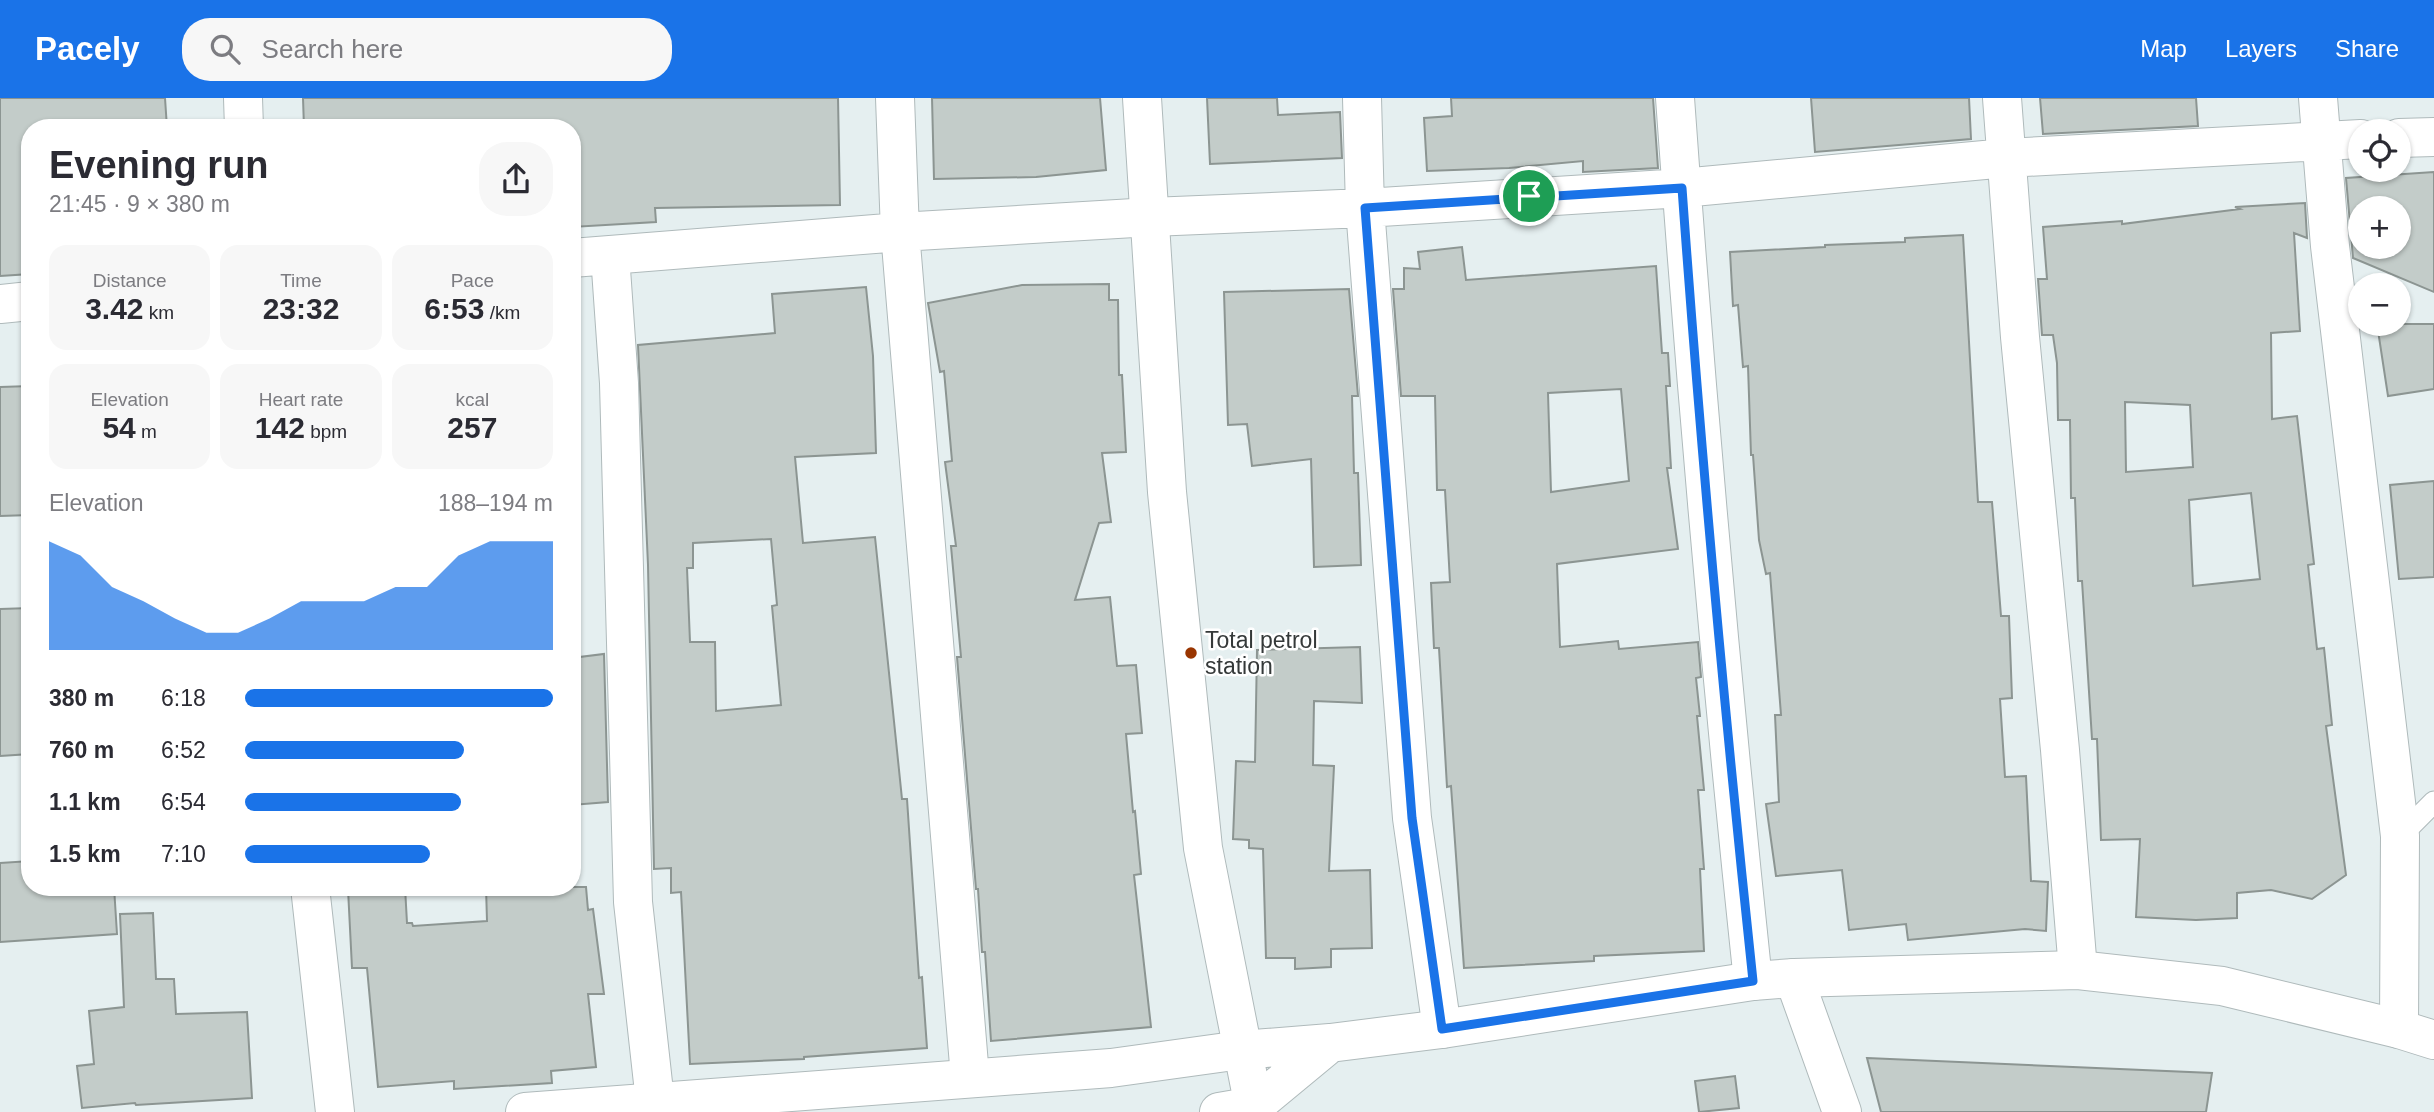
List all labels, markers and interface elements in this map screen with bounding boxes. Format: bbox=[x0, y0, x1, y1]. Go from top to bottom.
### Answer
search box bbox=[182, 18, 672, 81]
text: Pacely bbox=[35, 30, 140, 67]
icon: search bbox=[206, 30, 244, 68]
text: Search here bbox=[262, 34, 403, 64]
text: Map bbox=[2140, 35, 2187, 62]
text: Layers bbox=[2225, 35, 2297, 62]
text: Share bbox=[2335, 35, 2399, 62]
map controls bbox=[2348, 119, 2411, 336]
button: locate bbox=[2348, 119, 2411, 182]
button: share bbox=[479, 142, 553, 216]
text: Evening run bbox=[49, 144, 269, 186]
pin bbox=[1499, 166, 1559, 226]
icon: arrive bbox=[1510, 177, 1548, 215]
text: 21:45 · 9 × 380 m bbox=[49, 191, 230, 217]
button: + bbox=[2348, 196, 2411, 259]
text: Distance bbox=[93, 270, 167, 291]
text: Time bbox=[280, 270, 322, 291]
text: Pace bbox=[451, 270, 494, 291]
button: − bbox=[2348, 273, 2411, 336]
text: 3.42 bbox=[85, 292, 144, 325]
text: 23:32 bbox=[263, 292, 339, 325]
text: 6:53 bbox=[424, 292, 484, 325]
text: km bbox=[144, 302, 174, 323]
text: /km bbox=[484, 302, 520, 323]
text: Elevation bbox=[91, 389, 169, 410]
text: Heart rate bbox=[259, 389, 343, 410]
text: kcal bbox=[455, 389, 489, 410]
text: 54 bbox=[102, 411, 136, 444]
text: 142 bbox=[255, 411, 305, 444]
text: 257 bbox=[447, 411, 497, 444]
text: m bbox=[136, 421, 157, 442]
text: bpm bbox=[305, 421, 347, 442]
text: Elevation bbox=[49, 490, 144, 516]
text: 188–194 m bbox=[438, 490, 553, 516]
place label: Total petrol station bbox=[1205, 627, 1318, 679]
marker: Total petrol station bbox=[1183, 645, 1199, 661]
text: 380 m bbox=[49, 685, 114, 711]
text: 6:18 bbox=[161, 685, 206, 711]
text: 760 m bbox=[49, 737, 114, 763]
text: 6:52 bbox=[161, 737, 206, 763]
text: 1.1 km bbox=[49, 789, 121, 815]
text: 6:54 bbox=[161, 789, 206, 815]
text: 1.5 km bbox=[49, 841, 121, 867]
text: 7:10 bbox=[161, 841, 206, 867]

